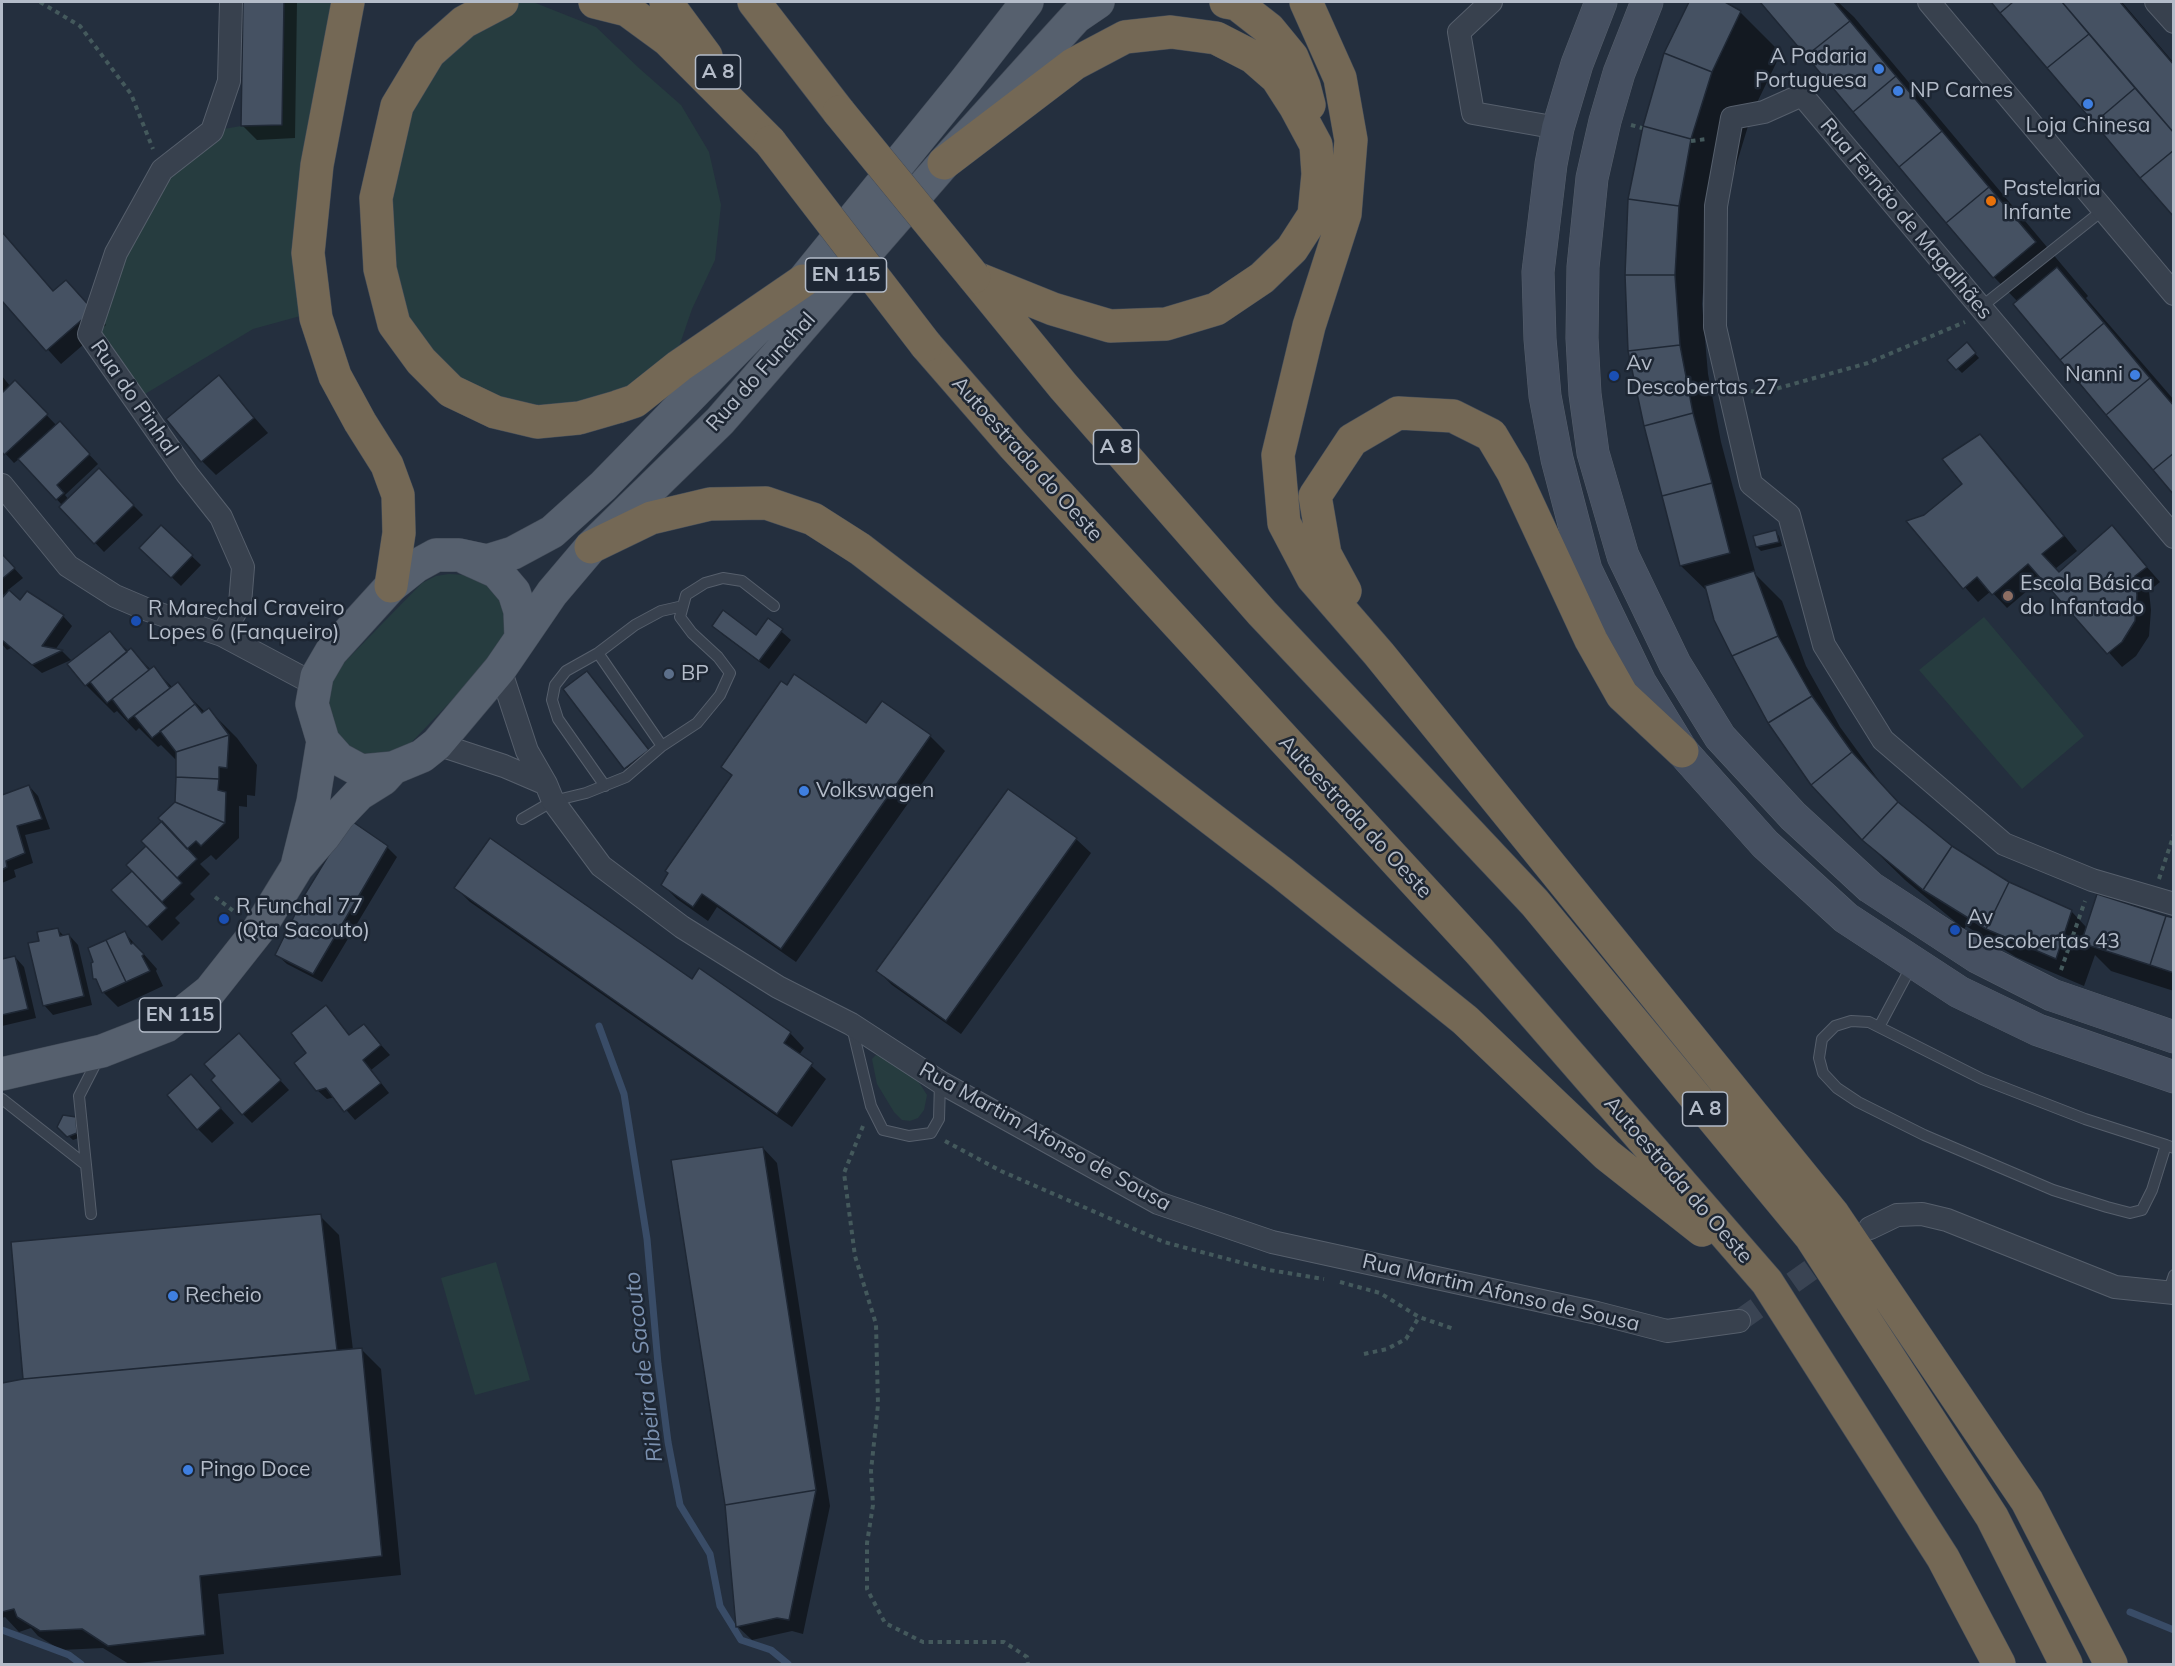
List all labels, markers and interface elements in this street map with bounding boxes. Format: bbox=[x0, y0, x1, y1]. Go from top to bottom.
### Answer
place label: A Padaria Portuguesa bbox=[1755, 44, 1867, 94]
road number: A 8 bbox=[696, 55, 740, 89]
marker: A Padaria Portuguesa bbox=[1872, 62, 1886, 76]
place label: NP Carnes bbox=[1910, 78, 2013, 104]
marker: NP Carnes bbox=[1891, 84, 1905, 98]
marker: Loja Chinesa bbox=[2081, 97, 2095, 111]
street label: Rua Fernão de Magalhães bbox=[1814, 113, 1998, 325]
place label: Loja Chinesa bbox=[2026, 113, 2150, 139]
place label: Pastelaria Infante bbox=[2003, 176, 2101, 226]
marker: Pastelaria Infante bbox=[1984, 194, 1998, 208]
road number: EN 115 bbox=[806, 258, 886, 292]
street label: Rua do Funchal bbox=[701, 307, 821, 437]
street label: Rua do Pinhal bbox=[85, 335, 183, 461]
place label: Av Descobertas 27 bbox=[1626, 351, 1779, 401]
place label: Nanni bbox=[2065, 362, 2123, 388]
marker: Nanni bbox=[2128, 368, 2142, 382]
marker: Av Descobertas 27 bbox=[1607, 369, 1621, 383]
street label: Autoestrada do Oeste bbox=[946, 371, 1108, 547]
road number: A 8 bbox=[1094, 430, 1138, 464]
place label: Escola Básica do Infantado bbox=[2020, 571, 2153, 621]
marker: Escola Básica do Infantado bbox=[2001, 589, 2015, 603]
place label: R Marechal Craveiro Lopes 6 (Fanqueiro) bbox=[148, 596, 345, 646]
marker: R Marechal Craveiro Lopes 6 (Fanqueiro) bbox=[129, 614, 143, 628]
place label: BP bbox=[681, 661, 709, 687]
marker: BP bbox=[662, 667, 676, 681]
street label: Autoestrada do Oeste bbox=[1273, 730, 1437, 904]
place label: Volkswagen bbox=[816, 778, 934, 804]
marker: Volkswagen bbox=[797, 784, 811, 798]
place label: R Funchal 77 (Qta Sacouto) bbox=[236, 894, 370, 944]
place label: Av Descobertas 43 bbox=[1967, 905, 2120, 955]
marker: R Funchal 77 (Qta Sacouto) bbox=[217, 912, 231, 926]
marker: Av Descobertas 43 bbox=[1948, 923, 1962, 937]
road number: EN 115 bbox=[140, 998, 220, 1032]
street label: Rua Martim Afonso de Sousa bbox=[915, 1057, 1175, 1217]
street label: Autoestrada do Oeste bbox=[1599, 1091, 1757, 1269]
road number: A 8 bbox=[1682, 1092, 1728, 1126]
street label: Rua Martim Afonso de Sousa bbox=[1360, 1249, 1642, 1337]
water label: Ribeira de Sacouto bbox=[619, 1270, 669, 1464]
place label: Recheio bbox=[185, 1283, 262, 1309]
marker: Recheio bbox=[166, 1289, 180, 1303]
place label: Pingo Doce bbox=[200, 1457, 310, 1483]
marker: Pingo Doce bbox=[181, 1463, 195, 1477]

